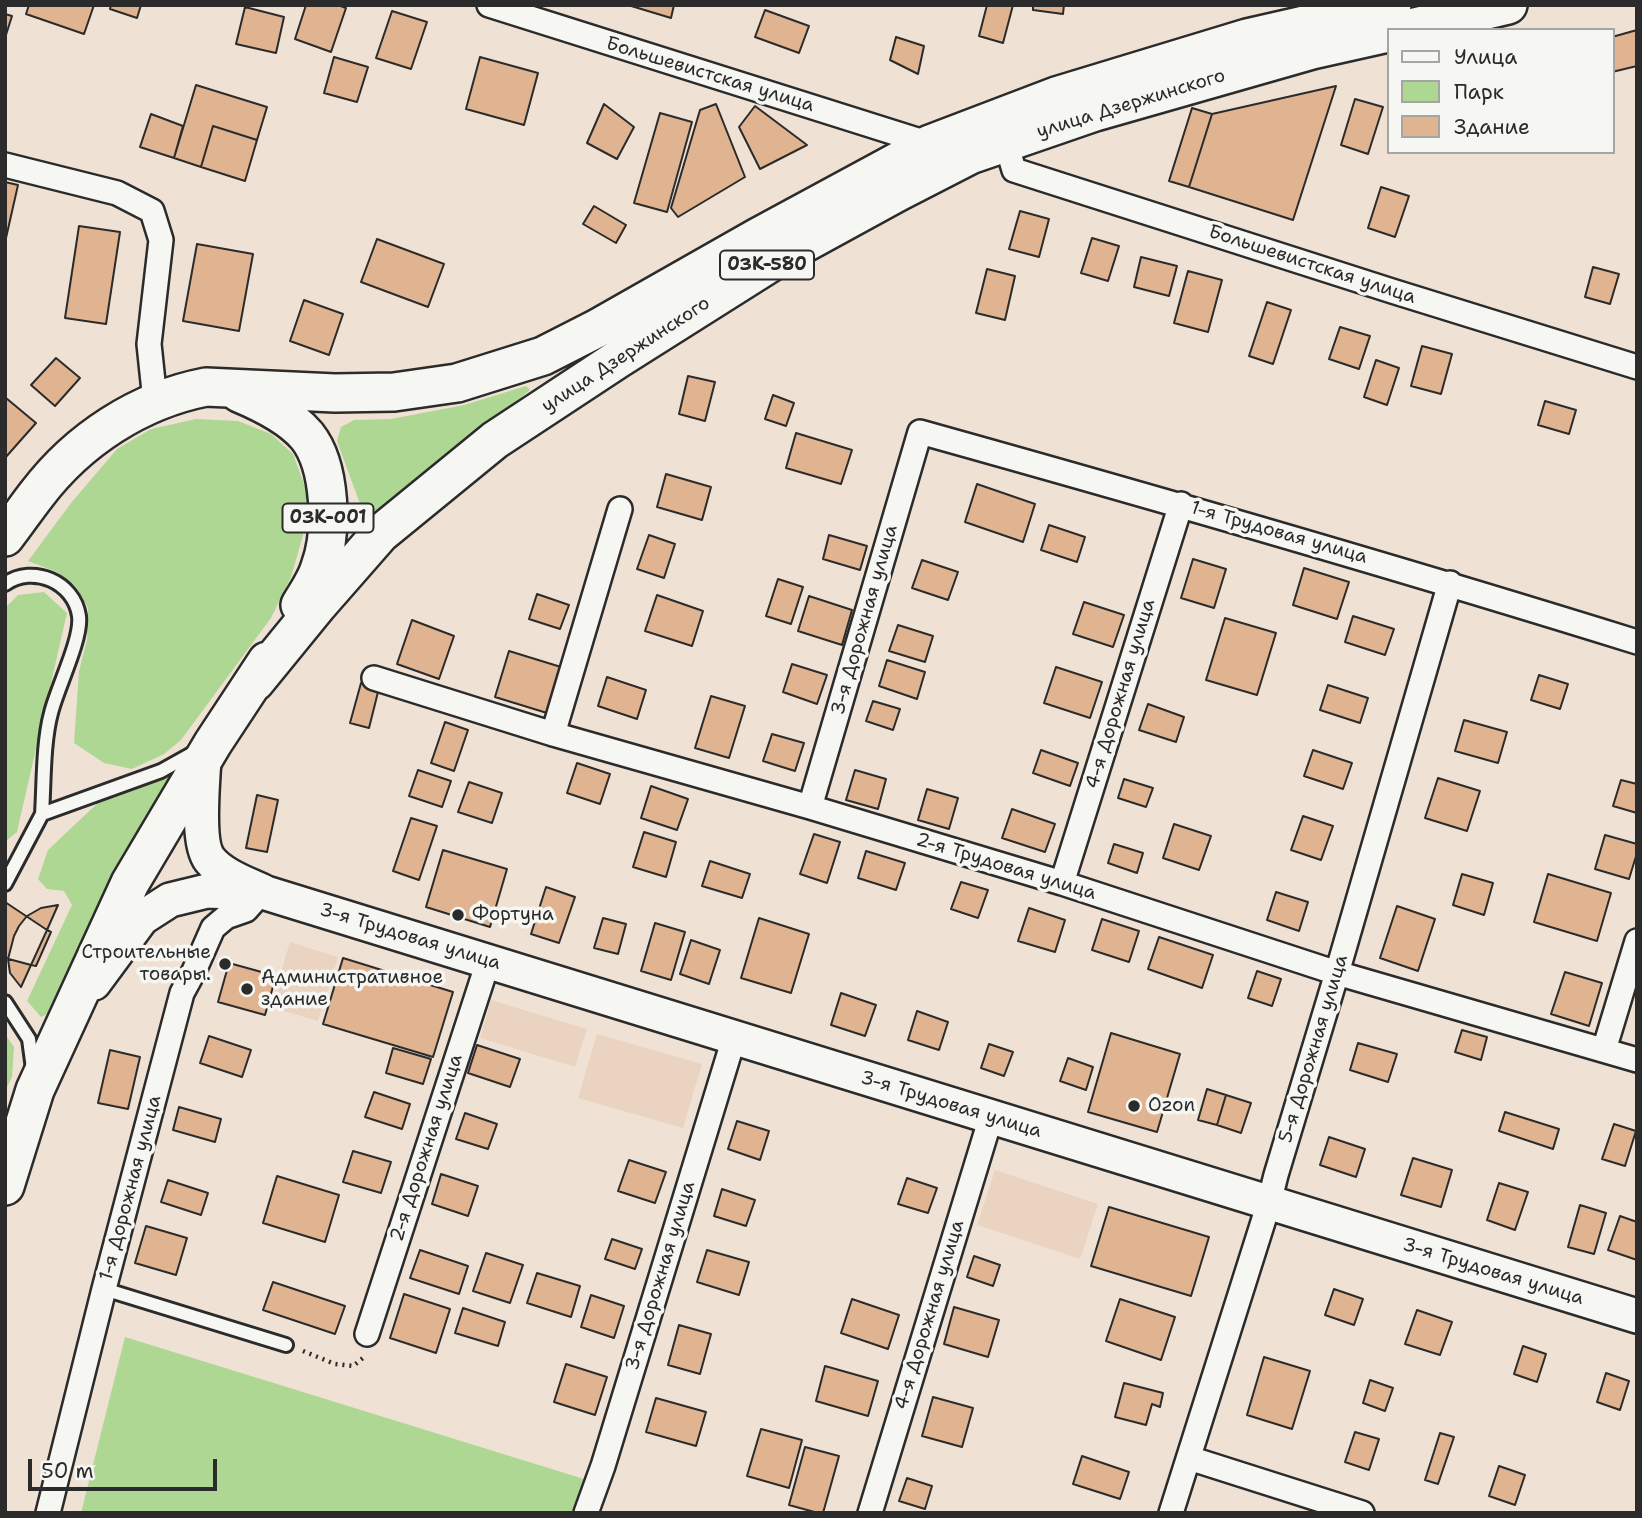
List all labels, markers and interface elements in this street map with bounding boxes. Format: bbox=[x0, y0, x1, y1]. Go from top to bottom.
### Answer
legend bbox=[1386, 28, 1614, 154]
street label: Большевистская улица bbox=[603, 32, 817, 118]
text: Улица bbox=[1454, 43, 1517, 71]
street label: улица Дзержинского bbox=[1034, 64, 1228, 144]
text: Парк bbox=[1454, 78, 1504, 106]
text: Здание bbox=[1454, 113, 1530, 141]
street label: Большевистская улица bbox=[1205, 221, 1419, 309]
road number: 03К-580 bbox=[720, 250, 814, 279]
street label: улица Дзержинского bbox=[538, 292, 714, 418]
street label: 1-я Трудовая улица bbox=[1188, 497, 1370, 569]
road number: 03К-001 bbox=[282, 504, 374, 532]
street label: 3-я Дорожная улица bbox=[827, 522, 903, 718]
street label: 4-я Дорожная улица bbox=[1081, 596, 1161, 792]
street label: 2-я Трудовая улица bbox=[913, 829, 1099, 905]
street label: 3-я Трудовая улица bbox=[317, 899, 503, 975]
place label: Фортуна bbox=[472, 904, 554, 926]
marker: Фортуна bbox=[450, 907, 466, 923]
place label: Строительные товары. bbox=[81, 942, 211, 986]
street label: 5-я Дорожная улица bbox=[1275, 952, 1353, 1146]
marker: Строительные товары. bbox=[217, 956, 233, 972]
place label: Административное здание bbox=[261, 967, 443, 1011]
marker: Административное здание bbox=[239, 981, 255, 997]
street label: 2-я Дорожная улица bbox=[386, 1051, 468, 1245]
street label: 3-я Трудовая улица bbox=[858, 1067, 1044, 1143]
street label: 1-я Дорожная улица bbox=[95, 1093, 167, 1283]
place label: Ozon bbox=[1148, 1095, 1195, 1117]
marker: Ozon bbox=[1126, 1098, 1142, 1114]
street label: 3-я Дорожная улица bbox=[621, 1179, 701, 1373]
street label: 4-я Дорожная улица bbox=[890, 1217, 970, 1413]
street label: 3-я Трудовая улица bbox=[1400, 1234, 1586, 1310]
scale bar bbox=[32, 1444, 220, 1488]
text: 50 m bbox=[41, 1457, 94, 1485]

